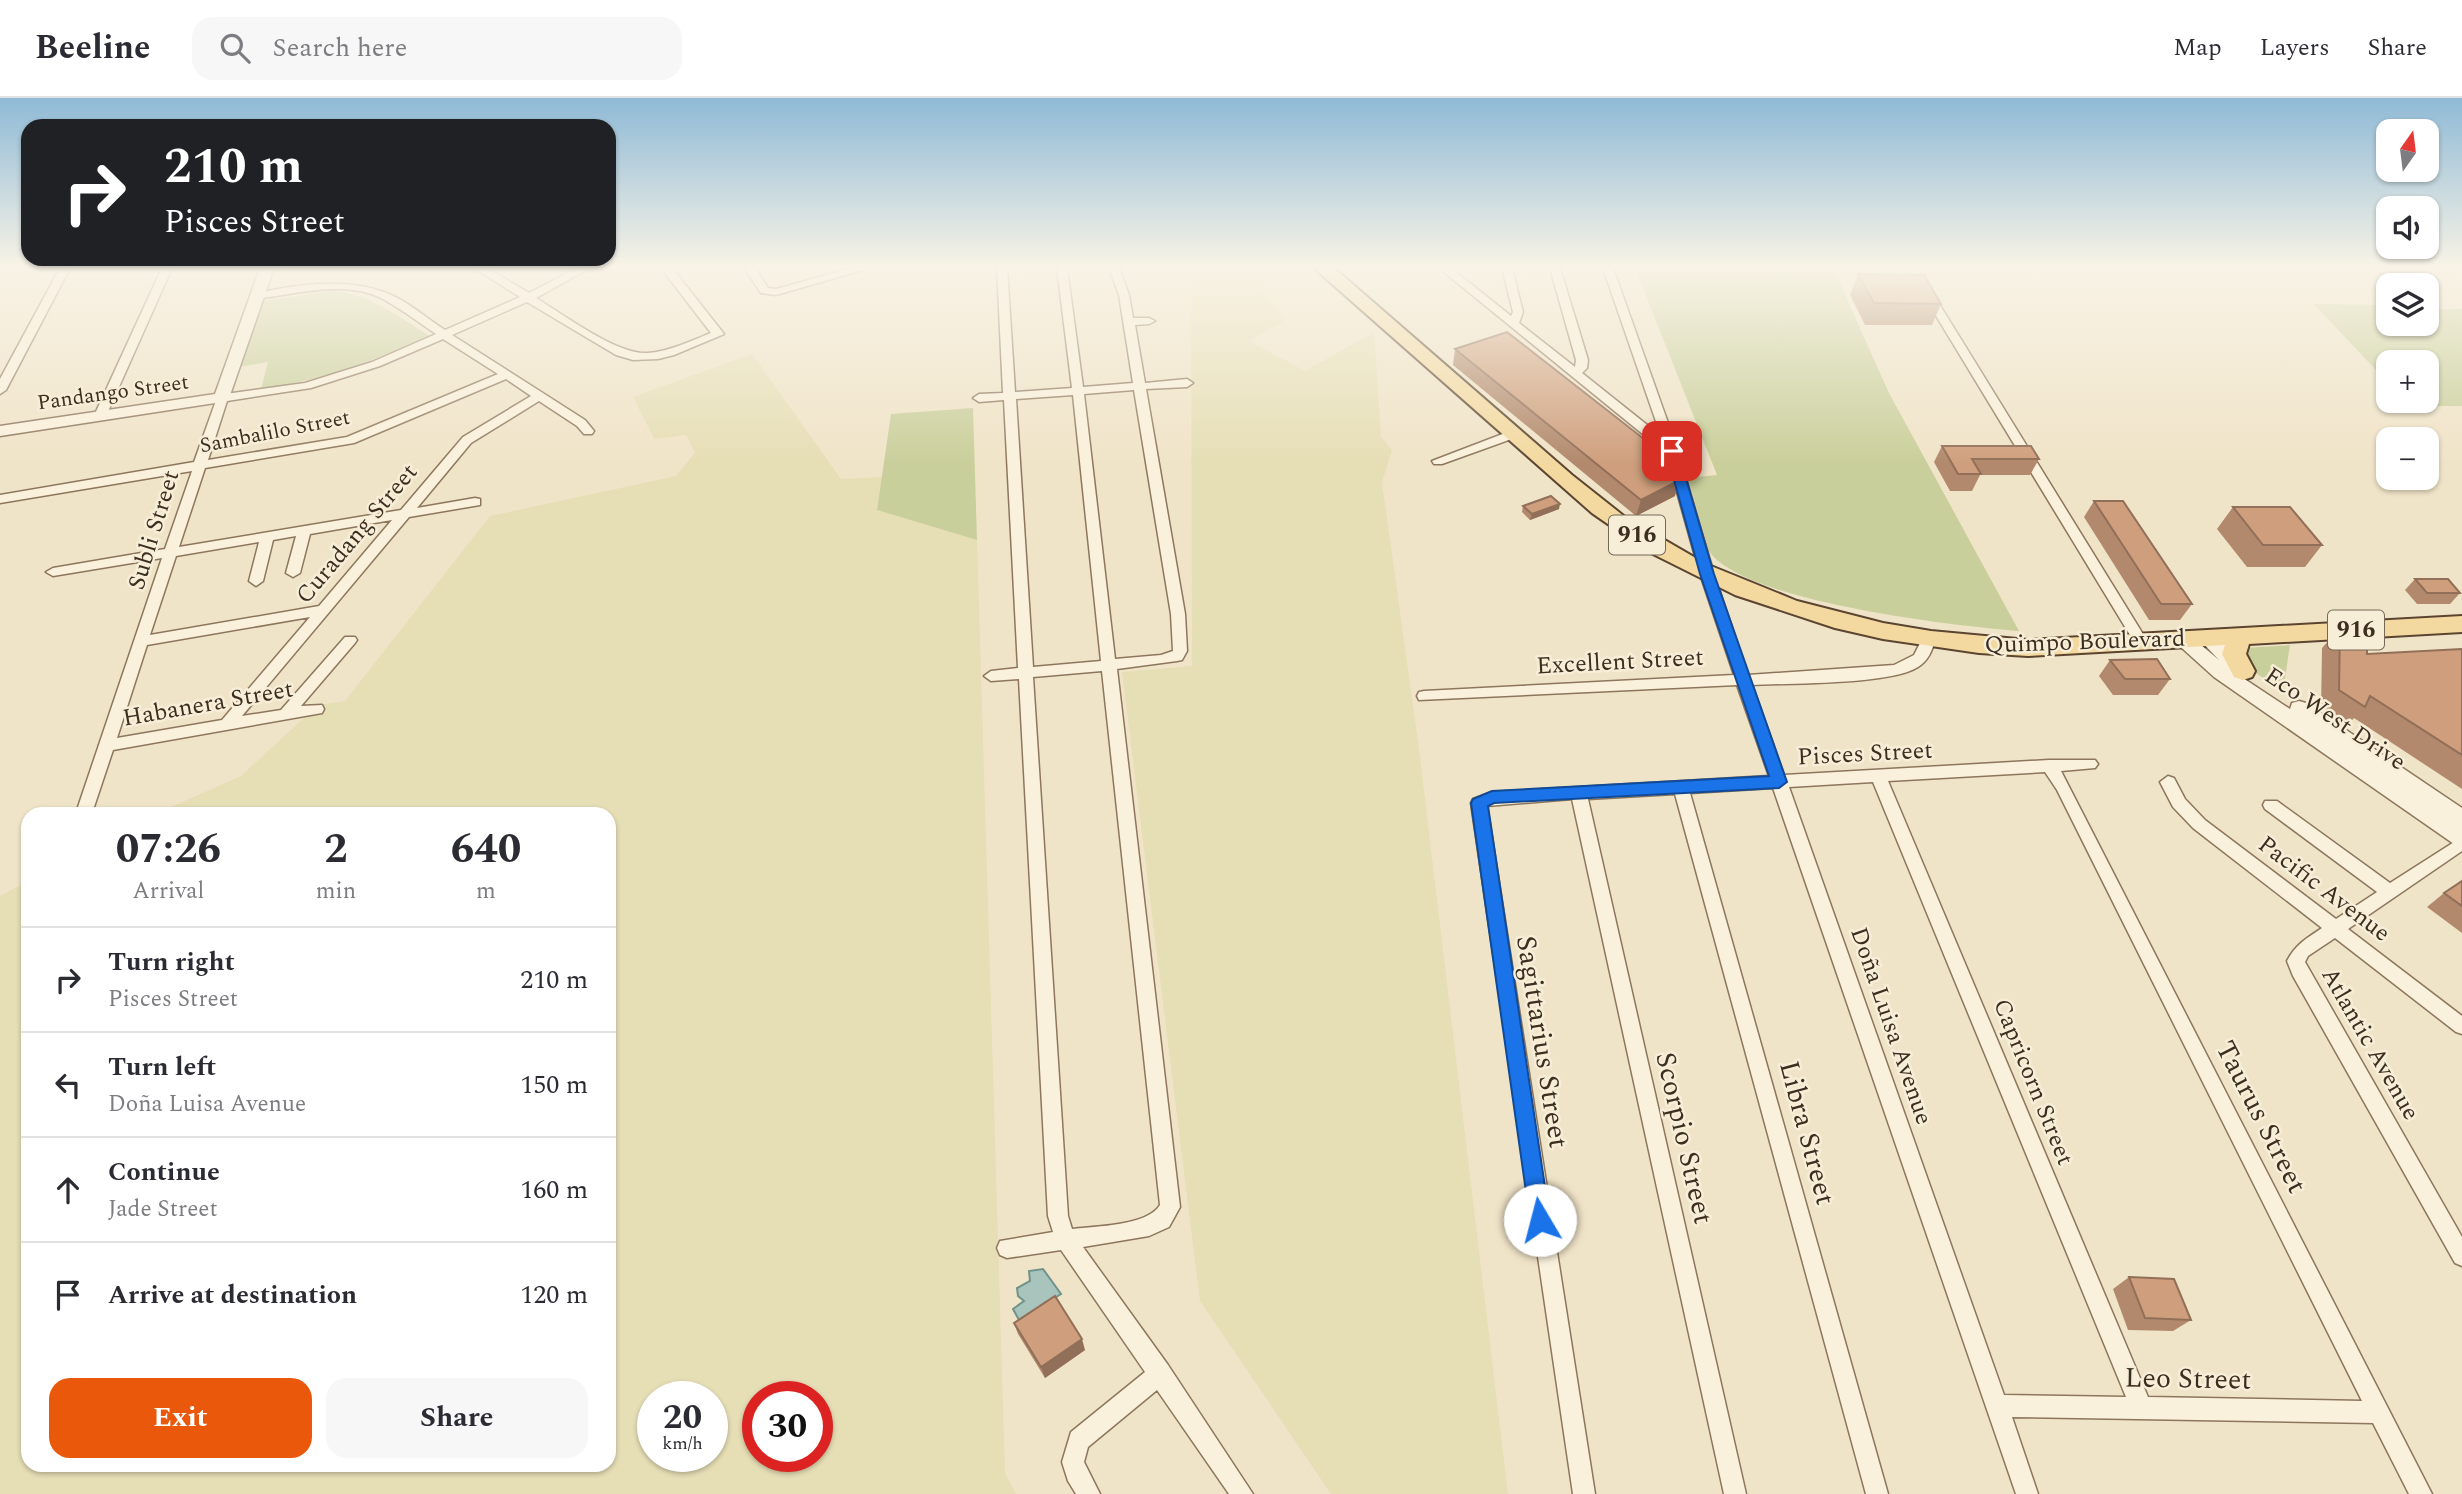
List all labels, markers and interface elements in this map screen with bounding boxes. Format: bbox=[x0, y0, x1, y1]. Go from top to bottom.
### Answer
search box bbox=[192, 17, 682, 80]
text: Beeline bbox=[35, 23, 150, 73]
text: Search here bbox=[272, 28, 407, 68]
icon: search bbox=[216, 29, 254, 67]
text: Map bbox=[2173, 30, 2222, 66]
text: Layers bbox=[2260, 30, 2330, 66]
text: Share bbox=[2368, 30, 2427, 66]
north arrow bbox=[2376, 119, 2440, 182]
map controls bbox=[2376, 119, 2439, 490]
text: 210 m bbox=[164, 130, 303, 205]
icon: right bbox=[49, 147, 140, 238]
button: sound bbox=[2376, 196, 2439, 259]
text: Pisces Street bbox=[164, 198, 345, 247]
button: layers bbox=[2376, 273, 2439, 336]
button: + bbox=[2376, 350, 2439, 413]
street label: Pandango Street bbox=[35, 367, 191, 419]
street label: Sambalilo Street bbox=[197, 402, 353, 462]
pin bbox=[1642, 421, 1702, 481]
button: − bbox=[2376, 427, 2439, 490]
icon: arrive bbox=[1653, 432, 1691, 470]
street label: Curadang Street bbox=[287, 456, 427, 612]
street label: Subli Street bbox=[119, 466, 189, 594]
road number: 916 bbox=[1609, 516, 1665, 555]
road number: 916 bbox=[2328, 610, 2384, 650]
street label: Quimpo Boulevard bbox=[1984, 621, 2186, 663]
street label: Excellent Street bbox=[1535, 640, 1705, 684]
street label: Eco West Drive bbox=[2257, 658, 2413, 780]
street label: Habanera Street bbox=[120, 671, 296, 737]
street label: Pisces Street bbox=[1796, 732, 1934, 776]
text: 07:26 bbox=[116, 818, 221, 881]
text: 2 bbox=[324, 818, 348, 881]
text: 640 bbox=[451, 818, 521, 881]
street label: Pacific Avenue bbox=[2250, 827, 2398, 951]
text: Arrival bbox=[133, 874, 204, 909]
text: min bbox=[316, 874, 356, 909]
text: m bbox=[476, 874, 496, 909]
street label: Doña Luisa Avenue bbox=[1840, 922, 1942, 1130]
street label: Sagittarius Street bbox=[1504, 933, 1580, 1151]
text: Turn right bbox=[108, 942, 235, 982]
text: 210 m bbox=[520, 960, 588, 1000]
icon: right bbox=[49, 961, 87, 999]
street label: Atlantic Avenue bbox=[2312, 961, 2428, 1127]
text: Pisces Street bbox=[108, 982, 238, 1017]
street label: Capricorn Street bbox=[1983, 993, 2083, 1171]
street label: Taurus Street bbox=[2204, 1033, 2318, 1201]
text: Turn left bbox=[108, 1047, 216, 1087]
street label: Scorpio Street bbox=[1643, 1048, 1725, 1228]
street label: Libra Street bbox=[1767, 1056, 1847, 1210]
text: 150 m bbox=[520, 1065, 588, 1105]
icon: left bbox=[49, 1066, 87, 1104]
text: Doña Luisa Avenue bbox=[108, 1087, 306, 1122]
text: Continue bbox=[108, 1152, 220, 1192]
text: 160 m bbox=[520, 1170, 588, 1210]
icon: ahead bbox=[49, 1171, 87, 1209]
position arrow bbox=[1503, 1183, 1577, 1257]
text: Jade Street bbox=[108, 1192, 218, 1227]
text: Arrive at destination bbox=[108, 1275, 357, 1315]
text: 120 m bbox=[520, 1275, 588, 1315]
icon: arrive bbox=[49, 1276, 87, 1314]
street label: Leo Street bbox=[2124, 1356, 2252, 1402]
button: Exit bbox=[49, 1378, 312, 1458]
button: Share bbox=[326, 1378, 588, 1458]
speed limit sign: 30 bbox=[742, 1381, 833, 1472]
text: 20 bbox=[663, 1391, 702, 1444]
text: km/h bbox=[662, 1430, 703, 1457]

